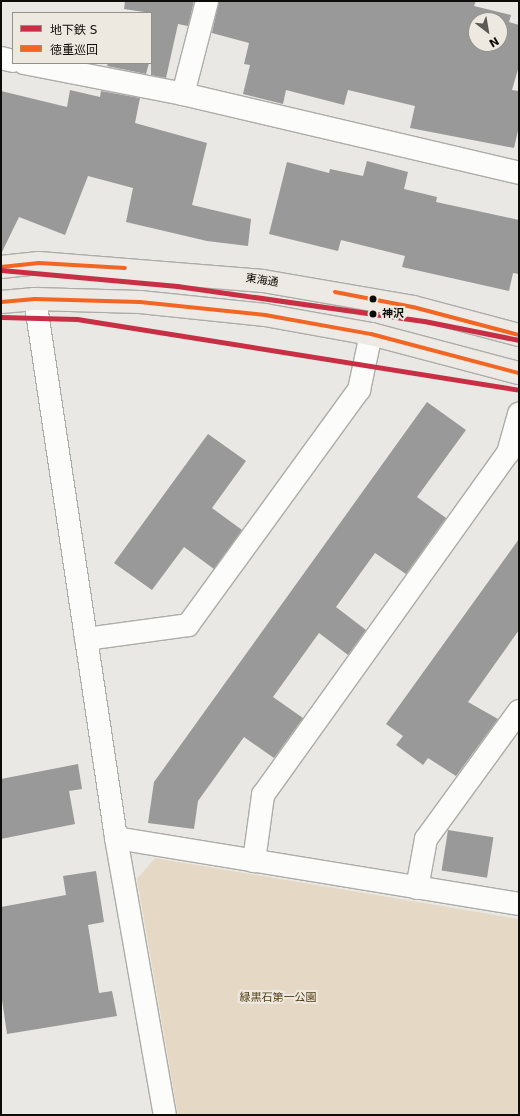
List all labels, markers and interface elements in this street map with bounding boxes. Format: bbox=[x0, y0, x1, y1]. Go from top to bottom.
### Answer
legend bbox=[12, 12, 152, 64]
north arrow bbox=[468, 12, 508, 52]
text: 地下鉄 S bbox=[50, 23, 97, 37]
text: N bbox=[487, 34, 501, 50]
text: 徳重巡回 bbox=[50, 43, 98, 57]
street label: 東海通 bbox=[245, 272, 279, 290]
unlabelled marker bbox=[368, 294, 378, 304]
marker: 神沢 bbox=[366, 307, 380, 321]
place label: 神沢 bbox=[382, 307, 404, 321]
park label: 緑黒石第一公園 bbox=[240, 991, 316, 1005]

